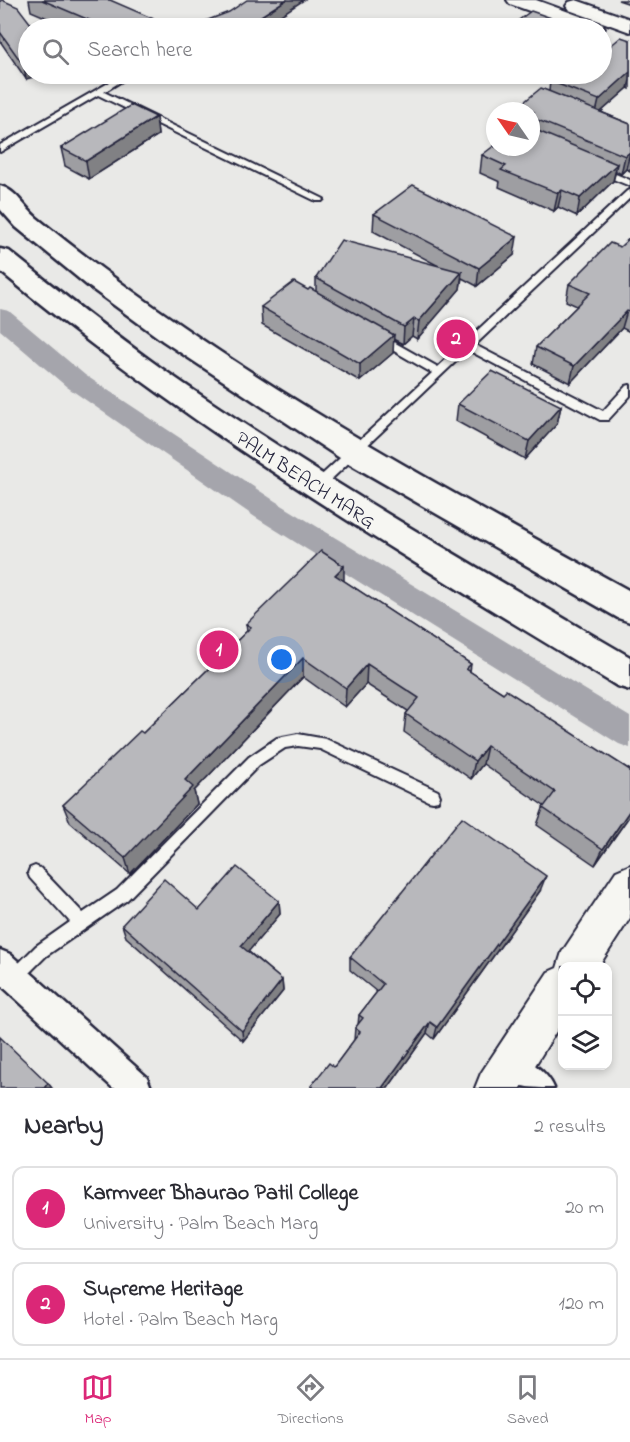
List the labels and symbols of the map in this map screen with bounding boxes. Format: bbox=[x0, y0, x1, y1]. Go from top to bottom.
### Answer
north arrow bbox=[486, 102, 540, 156]
pin: 2 bbox=[436, 316, 476, 362]
street label: PALM BEACH MARG bbox=[229, 425, 380, 537]
pin: 1 bbox=[200, 628, 238, 672]
your location bbox=[267, 645, 296, 674]

